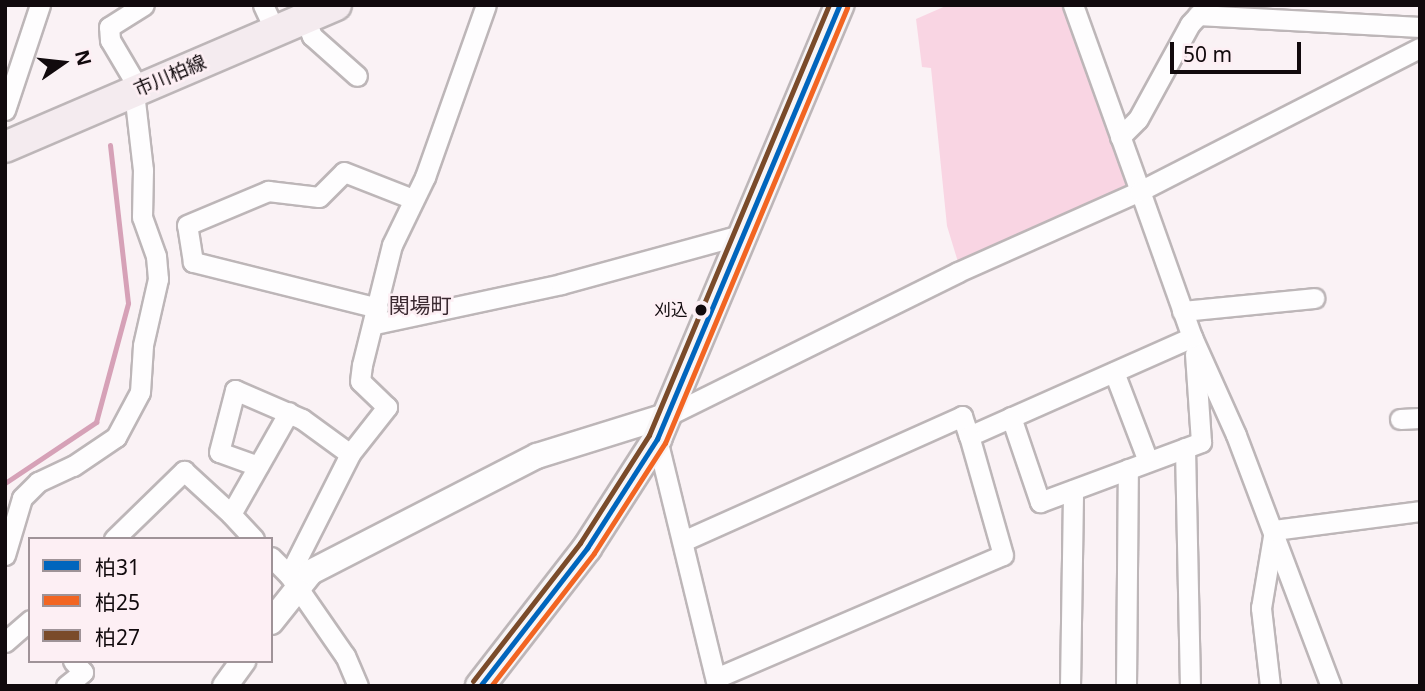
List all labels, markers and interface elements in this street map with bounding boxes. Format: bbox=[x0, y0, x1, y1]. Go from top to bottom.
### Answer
north arrow bbox=[28, 28, 98, 98]
scale bar bbox=[1173, 28, 1304, 72]
text: 50 m bbox=[1183, 40, 1232, 68]
text: N bbox=[69, 47, 98, 69]
street label: 市川柏線 bbox=[131, 51, 209, 101]
district label: 関場町 bbox=[389, 292, 451, 318]
place label: 刈込 bbox=[654, 300, 688, 320]
marker: 刈込 bbox=[694, 303, 708, 317]
legend bbox=[28, 537, 273, 663]
text: 柏31 bbox=[95, 553, 140, 581]
text: 柏25 bbox=[95, 588, 140, 616]
text: 柏27 bbox=[95, 623, 140, 651]

